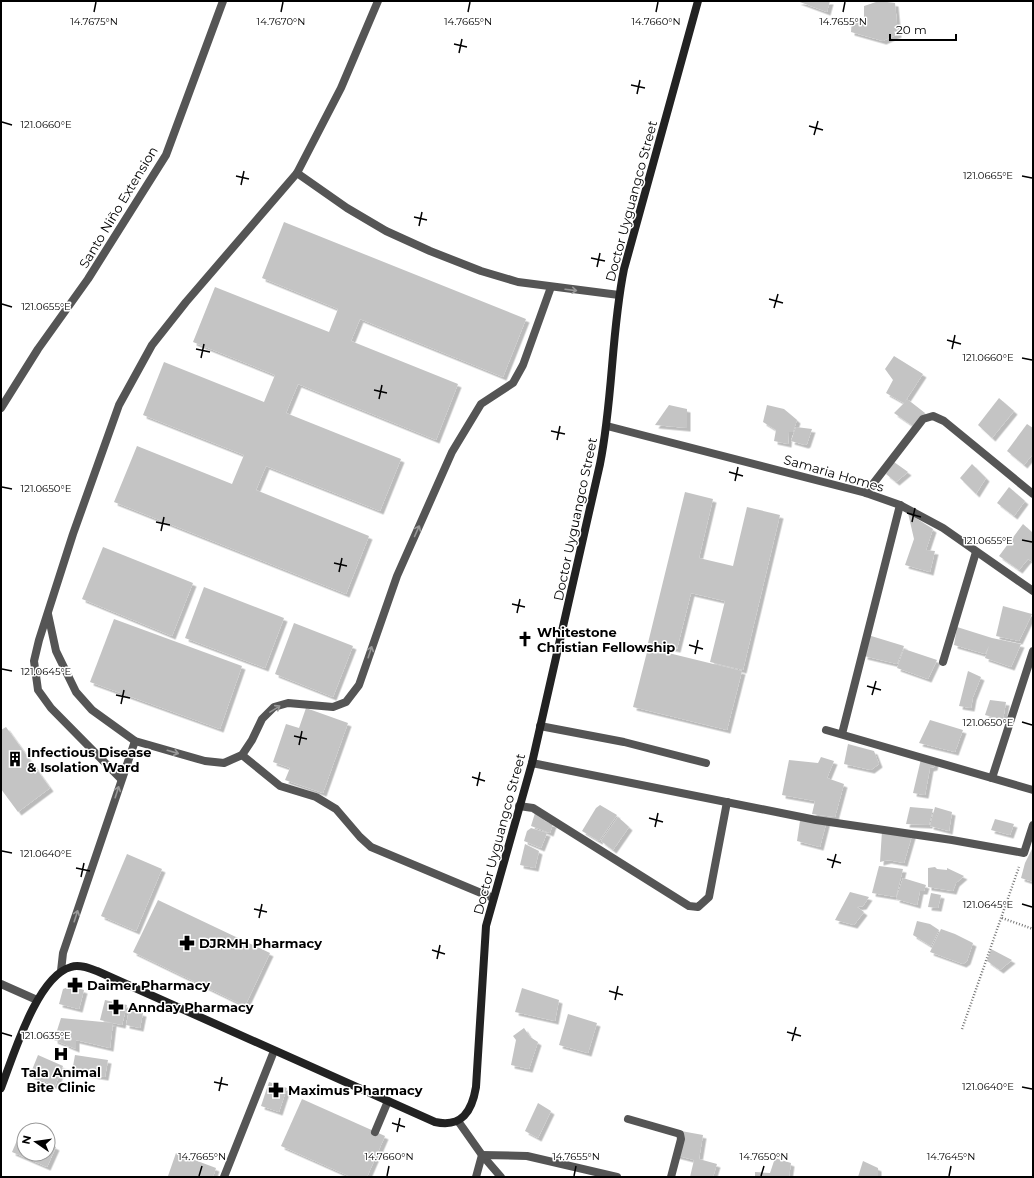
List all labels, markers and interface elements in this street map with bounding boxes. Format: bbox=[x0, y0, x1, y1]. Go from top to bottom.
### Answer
text: 14.7675°N bbox=[70, 15, 118, 28]
text: 14.7670°N bbox=[257, 15, 305, 28]
text: 14.7665°N bbox=[444, 15, 492, 28]
text: 14.7660°N bbox=[631, 15, 681, 28]
text: 14.7655°N bbox=[819, 15, 867, 28]
scale bar bbox=[890, 16, 956, 42]
text: 20 m bbox=[896, 22, 927, 37]
text: 121.0660°E bbox=[20, 118, 72, 131]
street label: Doctor Uyguangco Street bbox=[602, 119, 660, 283]
street label: Santo Niño Extension bbox=[75, 143, 161, 271]
text: 121.0665°E bbox=[963, 169, 1013, 182]
one-way arrow bbox=[564, 286, 577, 293]
text: 121.0655°E bbox=[21, 300, 71, 313]
text: 121.0660°E bbox=[962, 351, 1014, 364]
street label: Doctor Uyguangco Street bbox=[550, 436, 600, 602]
street label: Samaria Homes bbox=[782, 451, 886, 495]
text: 121.0650°E bbox=[21, 482, 72, 495]
one-way arrow bbox=[414, 525, 421, 537]
text: 121.0655°E bbox=[963, 534, 1013, 547]
place label: Whitestone Christian Fellowship bbox=[537, 624, 675, 655]
church icon: Whitestone Christian Fellowship bbox=[516, 630, 534, 648]
one-way arrow bbox=[366, 646, 374, 658]
text: 121.0645°E bbox=[21, 665, 72, 678]
one-way arrow bbox=[269, 704, 281, 712]
text: 121.0650°E bbox=[963, 716, 1014, 729]
place label: Infectious Disease & Isolation Ward bbox=[27, 744, 151, 775]
one-way arrow bbox=[166, 749, 179, 756]
building icon: Infectious Disease & Isolation Ward bbox=[6, 750, 24, 768]
street label: Doctor Uyguangco Street bbox=[470, 752, 528, 916]
one-way arrow bbox=[113, 787, 121, 799]
text: 121.0640°E bbox=[20, 847, 72, 860]
text: 121.0645°E bbox=[963, 898, 1014, 911]
one-way arrow bbox=[72, 910, 80, 922]
pharmacy icon: DJRMH Pharmacy bbox=[178, 934, 196, 952]
place label: DJRMH Pharmacy bbox=[199, 935, 322, 951]
pharmacy icon: Daimer Pharmacy bbox=[66, 976, 84, 994]
place label: Daimer Pharmacy bbox=[87, 977, 210, 993]
pharmacy icon: Annday Pharmacy bbox=[107, 998, 125, 1016]
place label: Annday Pharmacy bbox=[127, 999, 254, 1015]
text: 121.0635°E bbox=[21, 1029, 71, 1042]
hospital icon: Tala Animal Bite Clinic bbox=[52, 1045, 70, 1063]
place label: Tala Animal Bite Clinic bbox=[21, 1064, 101, 1095]
text: 121.0640°E bbox=[962, 1080, 1014, 1093]
pharmacy icon: Maximus Pharmacy bbox=[267, 1081, 285, 1099]
place label: Maximus Pharmacy bbox=[288, 1082, 423, 1098]
north arrow bbox=[16, 1122, 56, 1162]
text: N bbox=[18, 1134, 34, 1146]
text: 14.7665°N bbox=[178, 1150, 226, 1163]
text: 14.7660°N bbox=[364, 1150, 414, 1163]
text: 14.7655°N bbox=[552, 1150, 600, 1163]
text: 14.7650°N bbox=[740, 1150, 788, 1163]
text: 14.7645°N bbox=[927, 1150, 975, 1163]

